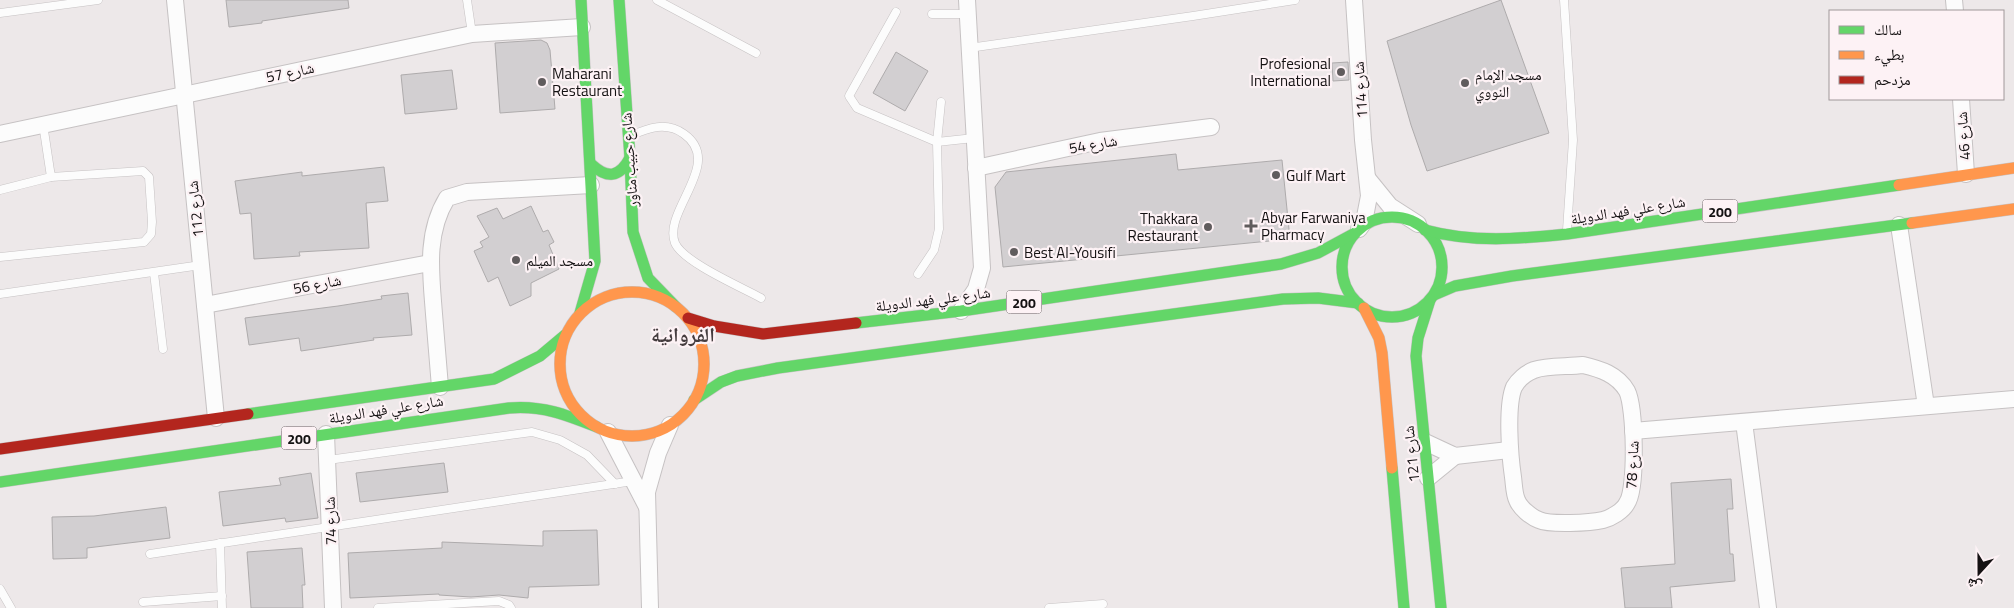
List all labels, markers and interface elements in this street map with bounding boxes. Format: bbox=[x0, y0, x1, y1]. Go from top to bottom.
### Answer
legend bbox=[1829, 10, 2004, 100]
text: سالك bbox=[1874, 18, 1902, 41]
text: بطيء bbox=[1874, 43, 1904, 67]
place label: Profesional International bbox=[1250, 52, 1331, 92]
street label: شارع 57 bbox=[264, 56, 316, 88]
street label: شارع 114 bbox=[1347, 61, 1373, 119]
place label: Maharani Restaurant bbox=[552, 62, 623, 102]
place label: مسجد الإمام النووي bbox=[1475, 63, 1542, 103]
marker: Profesional International bbox=[1335, 66, 1347, 78]
text: مزدحم bbox=[1874, 68, 1911, 91]
marker: Maharani Restaurant bbox=[536, 76, 548, 88]
marker: مسجد الإمام النووي bbox=[1459, 77, 1471, 89]
street label: شارع 46 bbox=[1950, 111, 1976, 161]
street label: شارع حبيب مناور bbox=[614, 112, 644, 209]
street label: شارع 54 bbox=[1067, 128, 1119, 160]
place label: Gulf Mart bbox=[1286, 164, 1346, 187]
marker: Gulf Mart bbox=[1270, 169, 1282, 181]
street label: شارع 112 bbox=[181, 179, 209, 239]
street label: شارع علي فهد الدويلة bbox=[1569, 190, 1687, 231]
road number: 200 bbox=[1702, 200, 1738, 222]
place label: Abyar Farwaniya Pharmacy bbox=[1261, 206, 1366, 246]
place label: Thakkara Restaurant bbox=[1128, 207, 1199, 247]
marker: Abyar Farwaniya Pharmacy bbox=[1245, 220, 1257, 232]
marker: Thakkara Restaurant bbox=[1202, 221, 1214, 233]
place label: Best Al-Yousifi bbox=[1024, 241, 1116, 264]
marker: Best Al-Yousifi bbox=[1008, 246, 1020, 258]
place label: مسجد الميلم bbox=[526, 249, 593, 272]
marker: مسجد الميلم bbox=[510, 254, 522, 266]
street label: شارع 56 bbox=[291, 268, 343, 300]
street label: شارع علي فهد الدويلة bbox=[874, 281, 992, 318]
road number: 200 bbox=[1006, 290, 1042, 314]
district label: الفروانية bbox=[651, 319, 715, 350]
street label: شارع علي فهد الدويلة bbox=[327, 389, 445, 430]
street label: شارع 121 bbox=[1397, 424, 1425, 484]
road number: 200 bbox=[282, 426, 316, 449]
street label: شارع 78 bbox=[1619, 440, 1645, 490]
street label: شارع 74 bbox=[318, 496, 342, 546]
north arrow bbox=[1954, 548, 2004, 598]
text: ش bbox=[1963, 573, 1985, 598]

